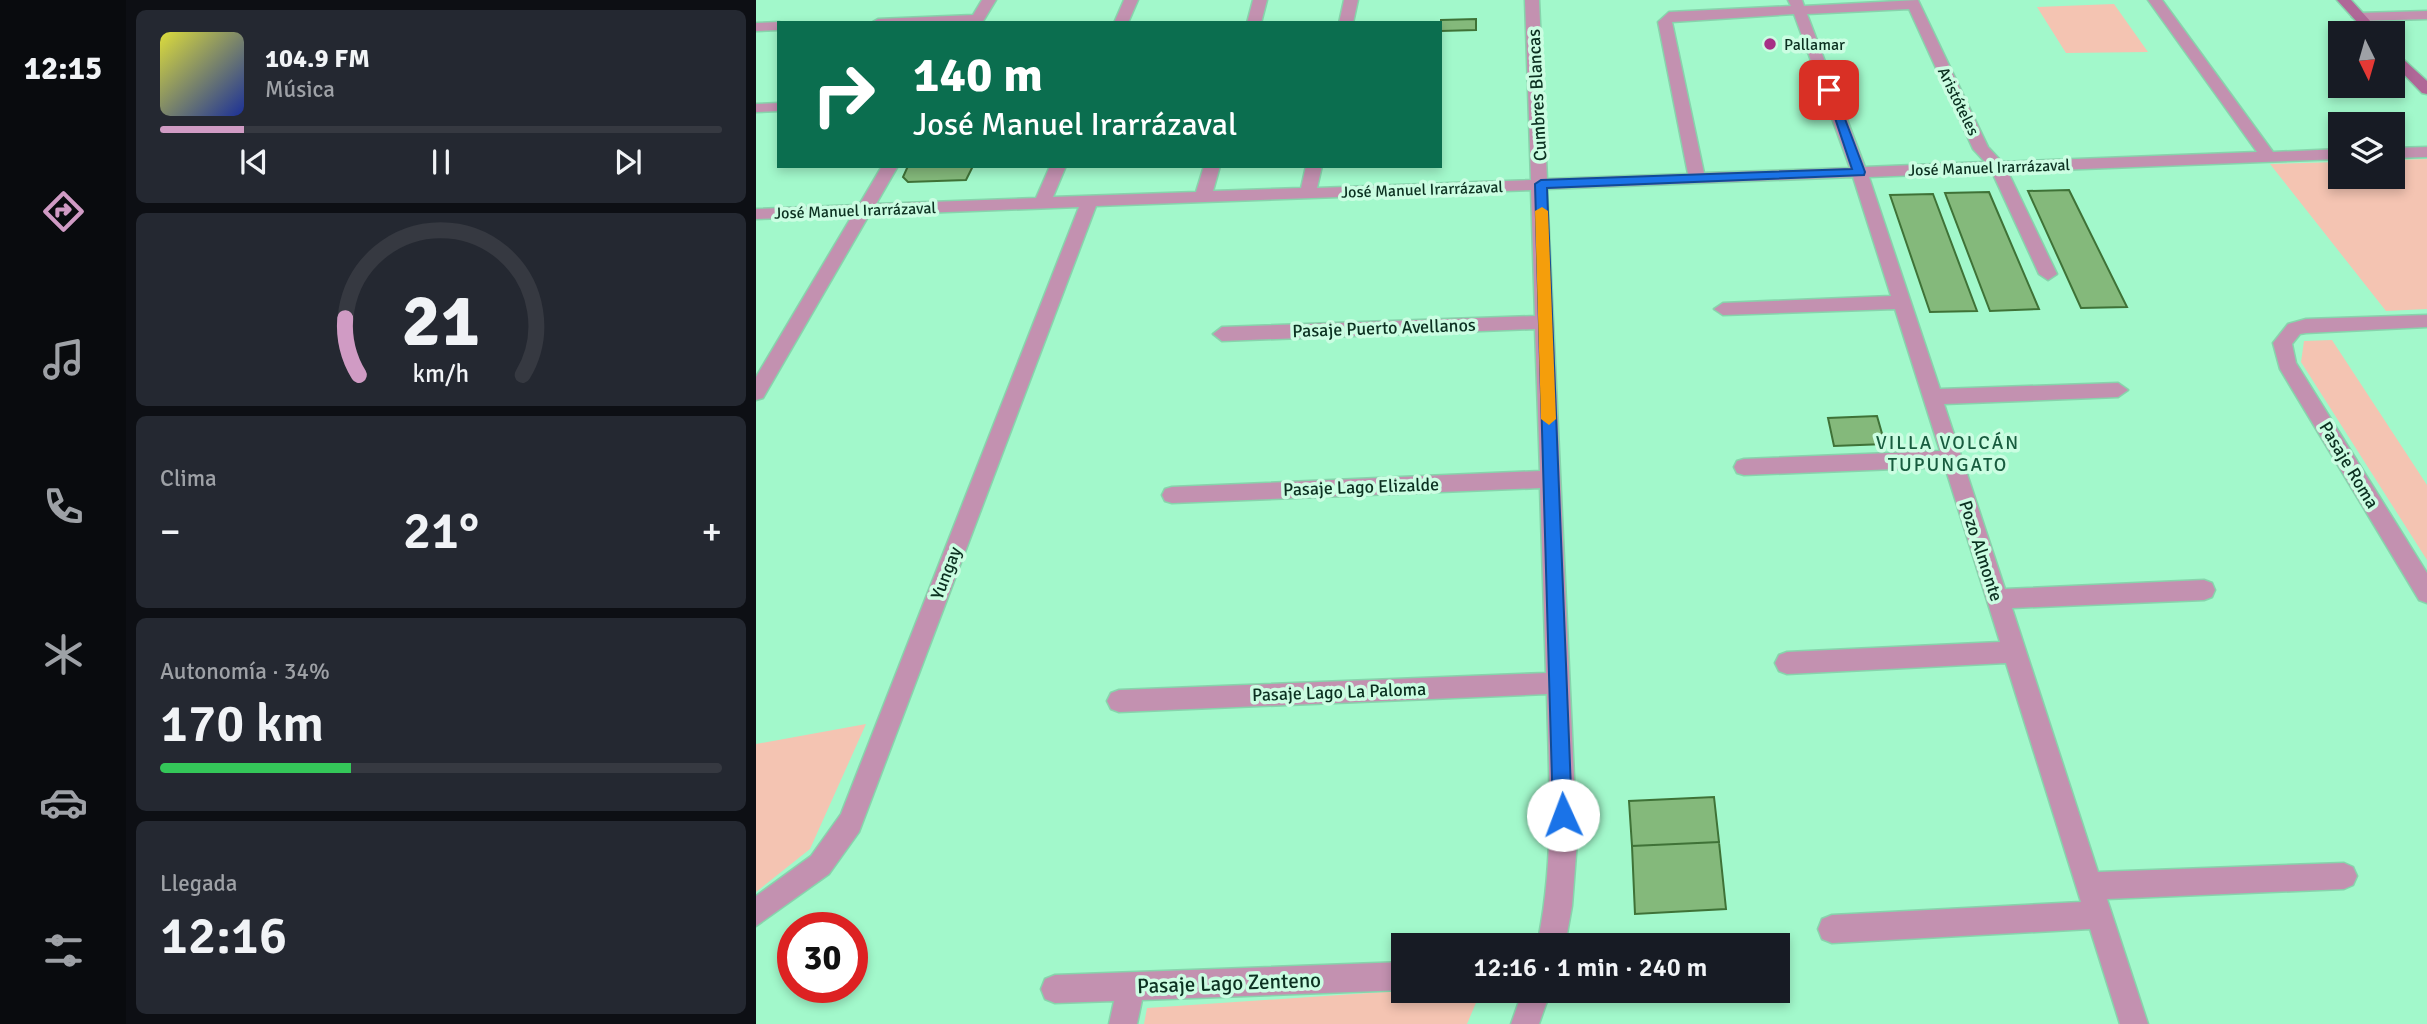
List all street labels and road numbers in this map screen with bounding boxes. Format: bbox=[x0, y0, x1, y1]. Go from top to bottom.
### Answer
street label: Cumbres Blancas bbox=[1523, 28, 1551, 162]
street label: Aristóteles bbox=[1933, 64, 1983, 139]
street label: José Manuel Irarrázaval bbox=[1908, 155, 2071, 181]
street label: José Manuel Irarrázaval bbox=[1341, 177, 1504, 203]
street label: José Manuel Irarrázaval bbox=[774, 198, 937, 224]
street label: Pasaje Puerto Avellanos bbox=[1292, 314, 1476, 342]
street label: Pasaje Roma bbox=[2314, 418, 2384, 512]
street label: Pasaje Lago Elizalde bbox=[1283, 473, 1439, 501]
street label: Pozo Almonte bbox=[1954, 498, 2008, 604]
street label: Yungay bbox=[926, 543, 966, 603]
street label: Pasaje Lago La Paloma bbox=[1252, 678, 1426, 706]
street label: Pasaje Lago Zenteno bbox=[1137, 967, 1321, 999]

